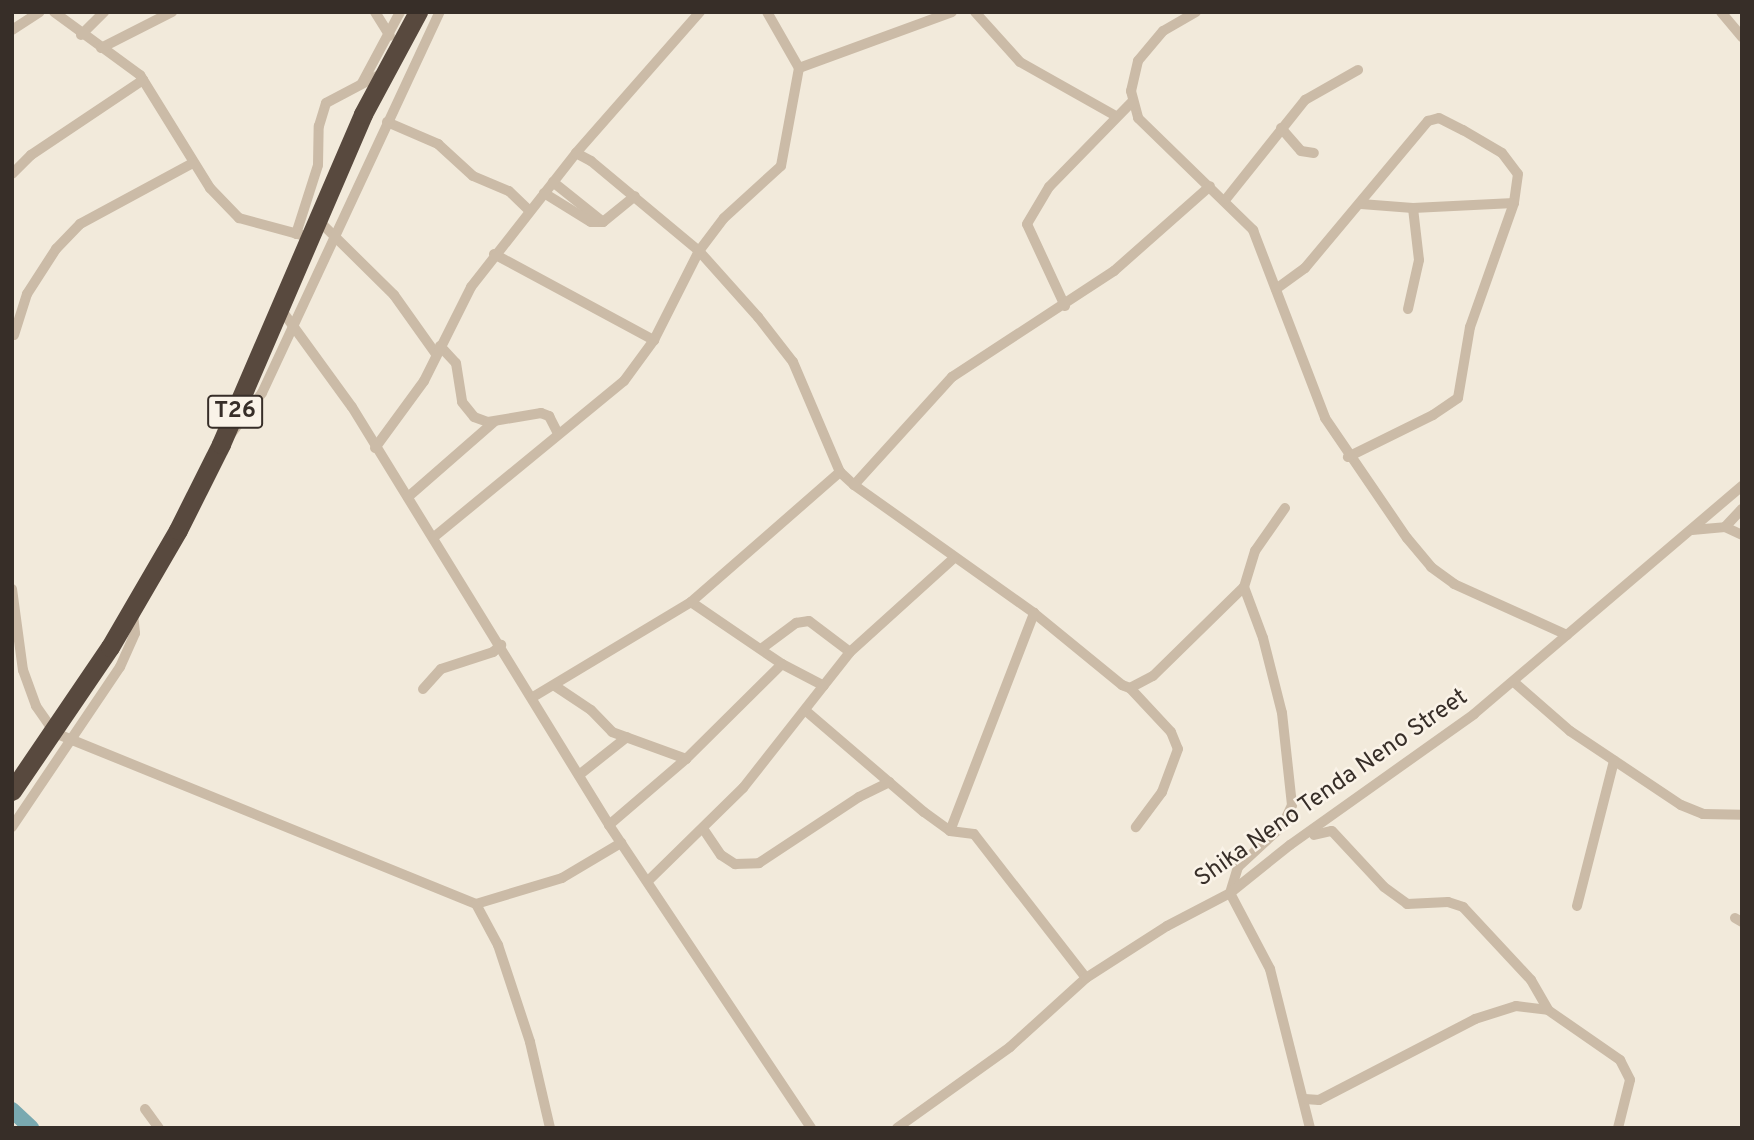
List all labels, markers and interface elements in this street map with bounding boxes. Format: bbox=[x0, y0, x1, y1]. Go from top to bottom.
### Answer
road number: T26 bbox=[207, 392, 263, 432]
street label: Shika Neno Tenda Neno Street bbox=[1190, 683, 1474, 895]

